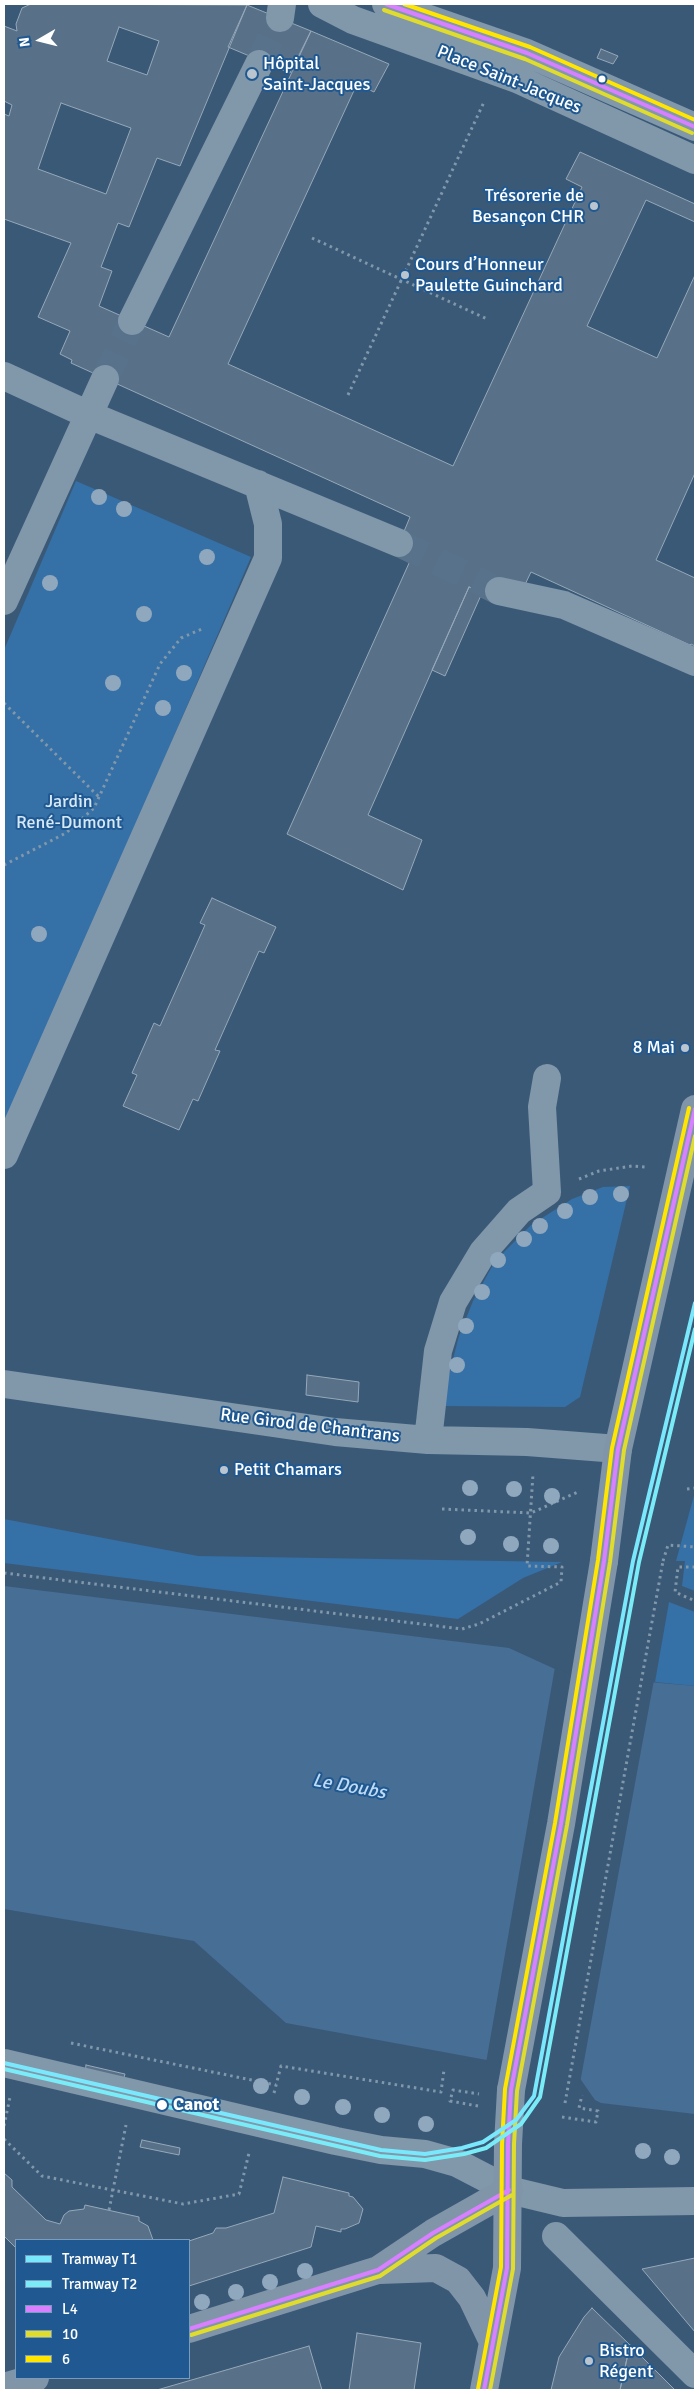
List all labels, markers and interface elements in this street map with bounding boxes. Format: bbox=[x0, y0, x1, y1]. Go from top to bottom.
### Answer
north arrow bbox=[15, 15, 65, 65]
text: N bbox=[16, 36, 34, 48]
street label: Place Saint-Jacques bbox=[434, 41, 584, 119]
place label: Hôpital Saint-Jacques bbox=[263, 53, 370, 96]
marker: Hôpital Saint-Jacques bbox=[245, 67, 259, 81]
unlabelled marker bbox=[597, 74, 607, 84]
place label: Trésorerie de Besançon CHR bbox=[472, 185, 584, 228]
marker: Trésorerie de Besançon CHR bbox=[588, 200, 600, 212]
place label: Cours d’Honneur Paulette Guinchard bbox=[415, 254, 563, 296]
marker: Cours d’Honneur Paulette Guinchard bbox=[399, 269, 411, 281]
park label: Jardin René-Dumont bbox=[16, 791, 122, 834]
place label: 8 Mai bbox=[633, 1037, 675, 1059]
marker: 8 Mai bbox=[679, 1042, 691, 1054]
street label: Rue Girod de Chantrans bbox=[219, 1404, 401, 1448]
place label: Petit Chamars bbox=[234, 1459, 342, 1481]
marker: Petit Chamars bbox=[218, 1464, 230, 1476]
water label: Le Doubs bbox=[311, 1769, 387, 1805]
place label: Canot bbox=[173, 2094, 219, 2116]
marker: Canot bbox=[155, 2098, 169, 2112]
legend bbox=[15, 2239, 190, 2379]
text: Tramway T1 bbox=[62, 2250, 137, 2268]
text: Tramway T2 bbox=[62, 2275, 137, 2293]
text: L4 bbox=[62, 2300, 78, 2318]
text: 10 bbox=[62, 2325, 78, 2343]
place label: Bistro Régent bbox=[599, 2340, 653, 2382]
text: 6 bbox=[62, 2350, 70, 2368]
marker: Bistro Régent bbox=[583, 2355, 595, 2367]

